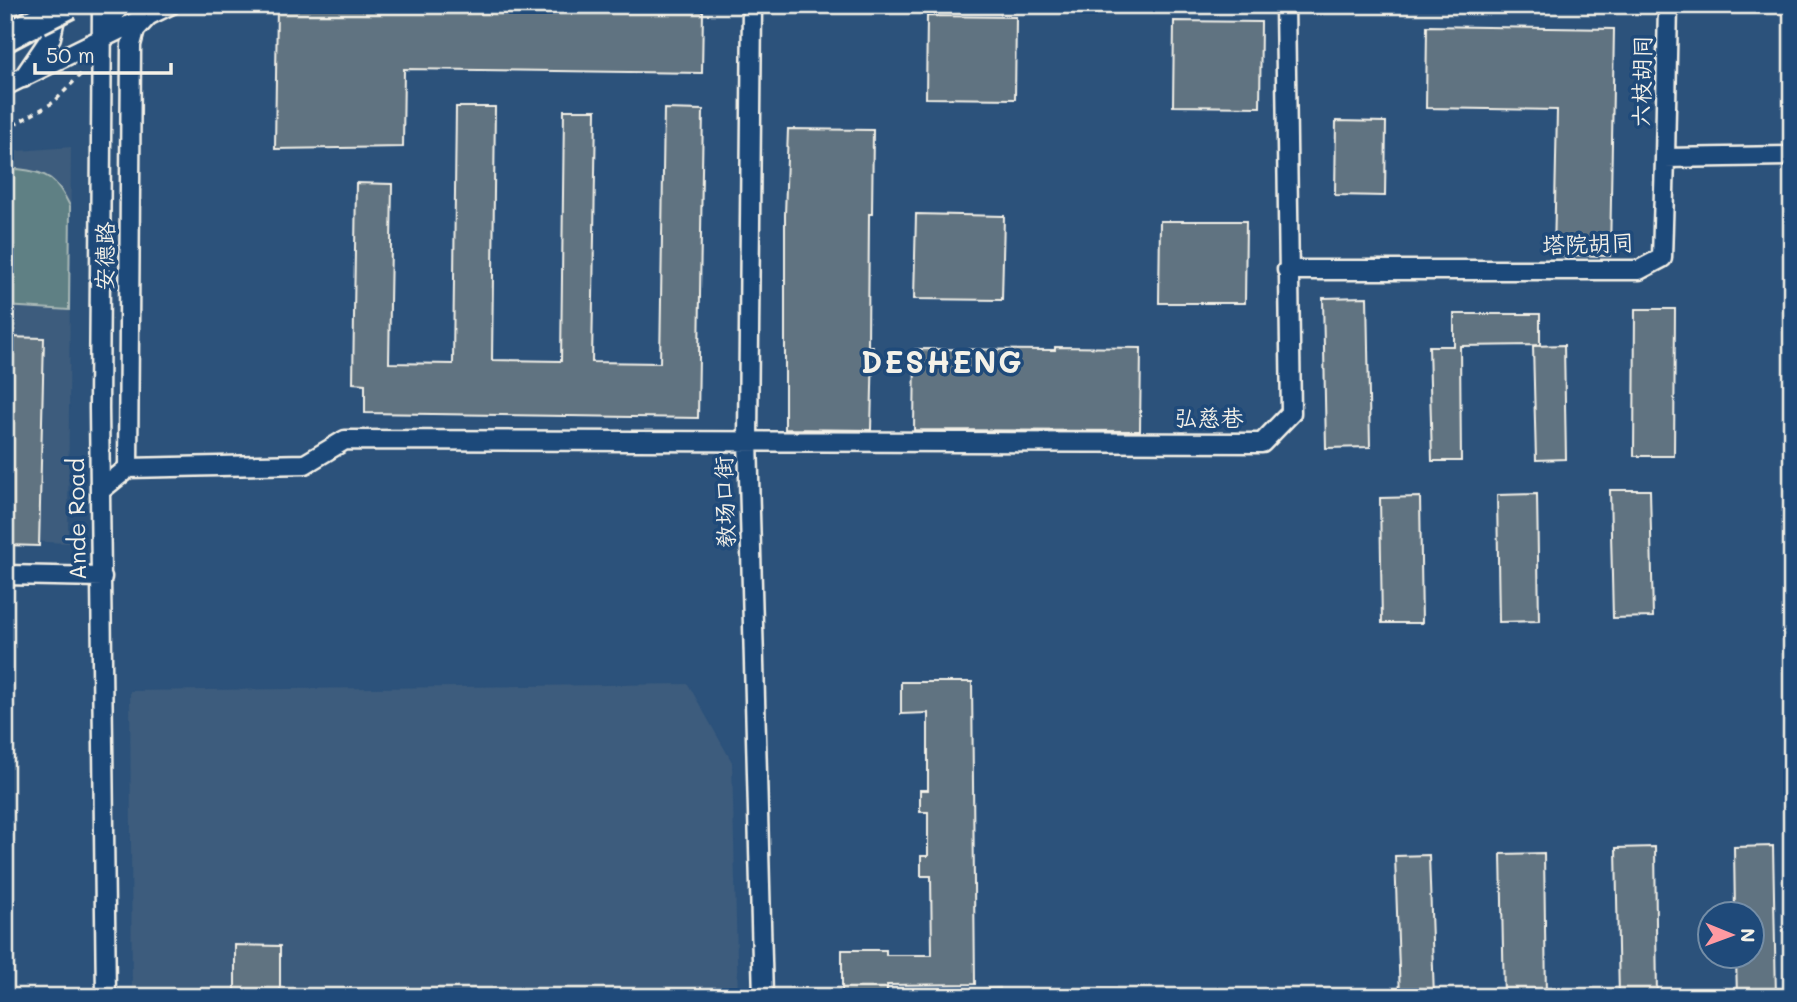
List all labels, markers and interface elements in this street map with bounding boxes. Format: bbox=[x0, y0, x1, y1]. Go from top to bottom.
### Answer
scale bar bbox=[35, 32, 172, 76]
street label: 六枝胡同 bbox=[1625, 35, 1657, 127]
text: 50 m bbox=[46, 41, 95, 68]
street label: 安德路 bbox=[88, 221, 120, 291]
street label: 塔院胡同 bbox=[1541, 226, 1634, 260]
district label: DESHENG bbox=[861, 341, 1023, 381]
street label: 弘慈巷 bbox=[1175, 402, 1245, 432]
street label: 教场口街 bbox=[707, 456, 741, 549]
street label: Ande Road bbox=[60, 458, 92, 580]
north arrow bbox=[1696, 900, 1766, 970]
text: N bbox=[1736, 928, 1761, 943]

